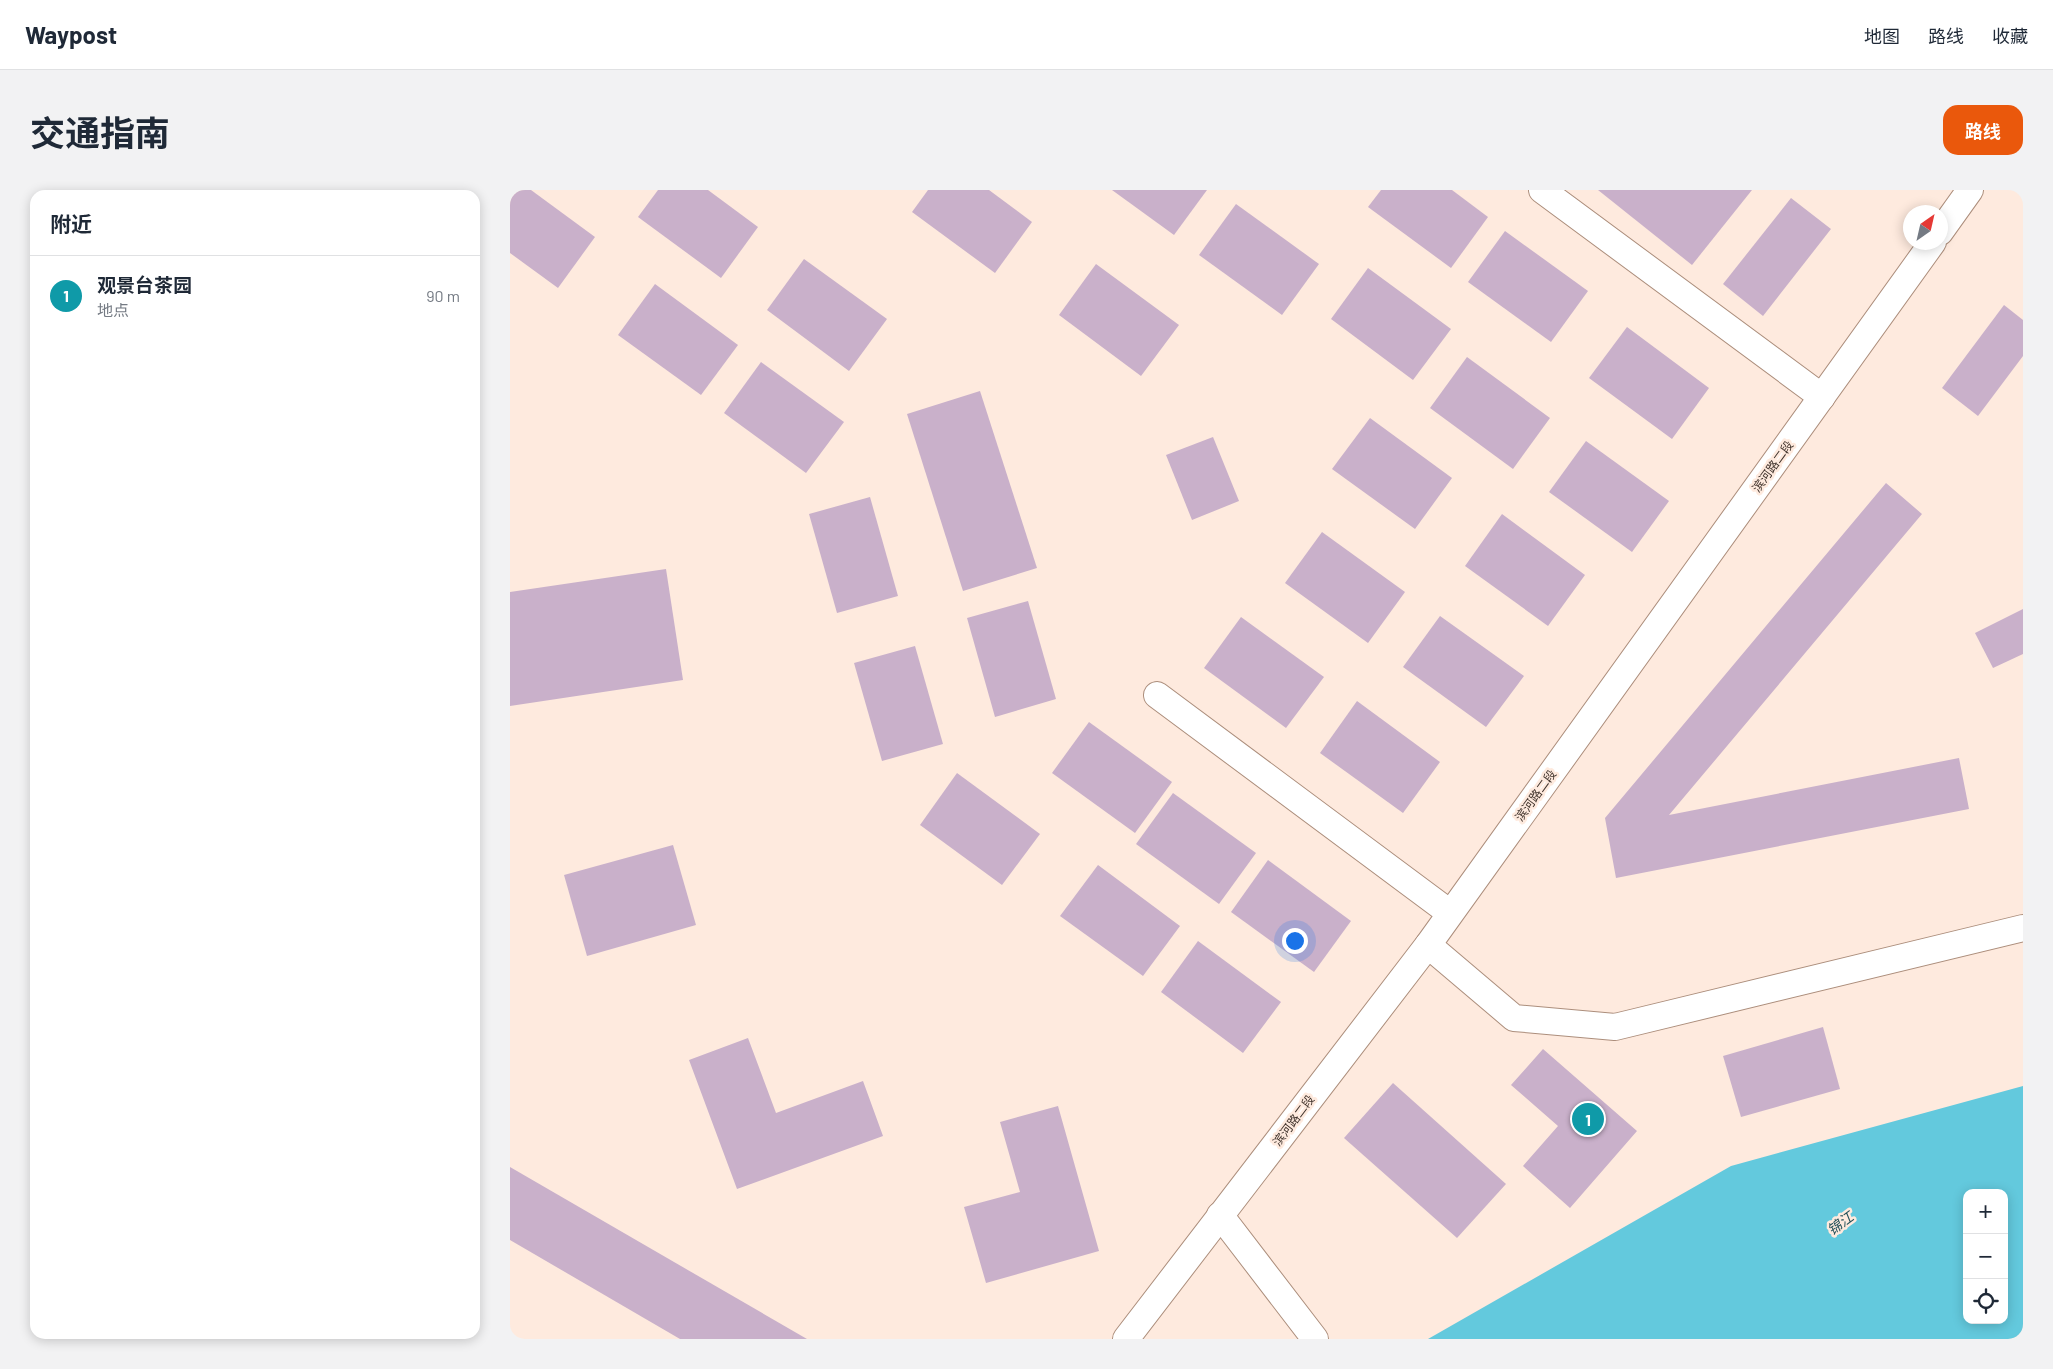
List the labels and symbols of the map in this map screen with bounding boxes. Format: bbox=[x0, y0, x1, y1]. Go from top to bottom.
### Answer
north arrow bbox=[1903, 205, 1948, 250]
street label: 滨河路二段 bbox=[1749, 438, 1795, 494]
street label: 滨河路二段 bbox=[1512, 767, 1558, 823]
your location bbox=[1282, 928, 1308, 954]
street label: 滨河路二段 bbox=[1269, 1092, 1317, 1148]
pin: 1 bbox=[1572, 1100, 1604, 1138]
water label: 锦江 bbox=[1824, 1207, 1858, 1238]

